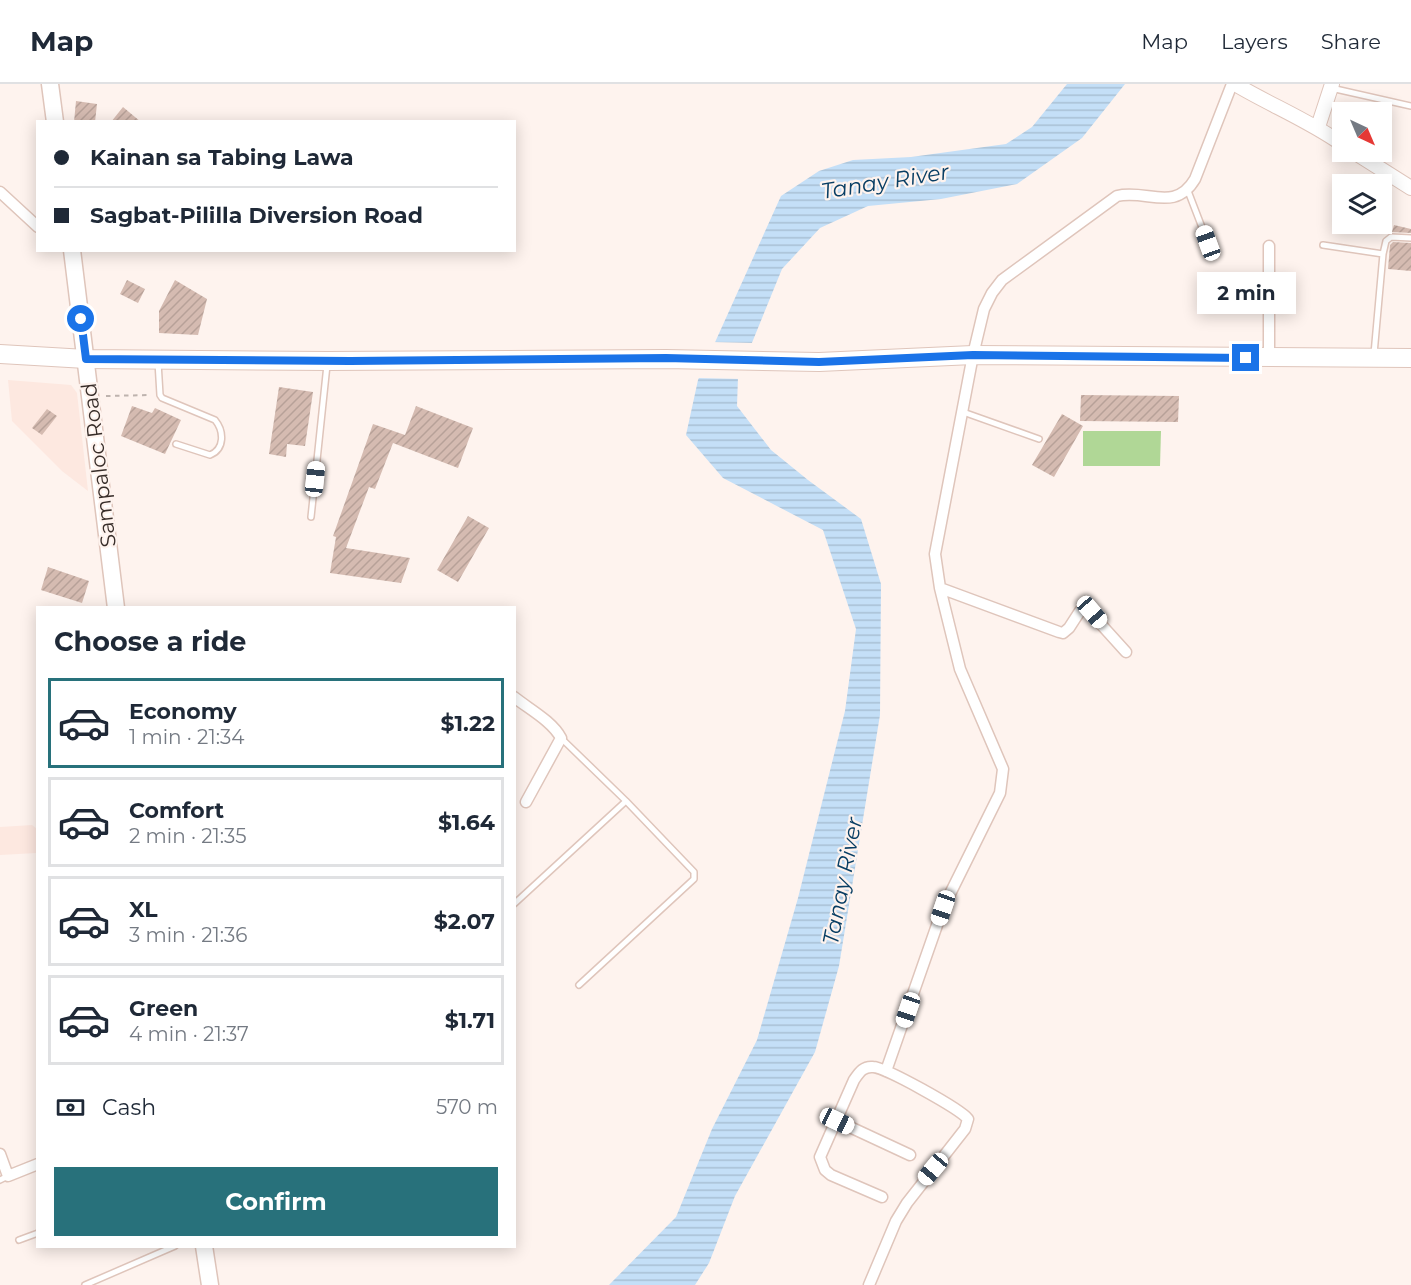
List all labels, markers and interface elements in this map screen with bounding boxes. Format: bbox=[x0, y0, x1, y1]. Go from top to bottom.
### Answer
text: Map bbox=[30, 24, 93, 58]
text: Map bbox=[1141, 29, 1188, 54]
text: Layers bbox=[1221, 29, 1288, 54]
text: Share bbox=[1321, 29, 1381, 54]
north arrow bbox=[1332, 102, 1392, 162]
map controls bbox=[1332, 102, 1392, 234]
text: Kainan sa Tabing Lawa bbox=[90, 144, 354, 171]
water label: Tanay River bbox=[819, 158, 952, 205]
button: layers bbox=[1332, 174, 1392, 234]
text: Sagbat-Pililla Diversion Road bbox=[90, 202, 423, 229]
car bbox=[1193, 223, 1223, 263]
callout: 2 min bbox=[1196, 271, 1296, 313]
text: 2 min bbox=[1217, 281, 1276, 305]
route start bbox=[67, 305, 94, 332]
route end bbox=[1232, 344, 1259, 371]
street label: Sampaloc Road bbox=[76, 382, 121, 549]
car bbox=[304, 460, 326, 498]
car bbox=[1073, 593, 1111, 631]
text: Choose a ride bbox=[54, 625, 246, 658]
icon: car bbox=[57, 696, 111, 750]
text: Economy bbox=[129, 698, 237, 725]
text: $1.22 bbox=[441, 710, 495, 737]
text: 1 min · 21:34 bbox=[129, 725, 244, 749]
icon: car bbox=[57, 795, 111, 849]
text: Comfort bbox=[129, 797, 224, 824]
text: $1.64 bbox=[438, 809, 495, 836]
water label: Tanay River bbox=[817, 814, 868, 947]
text: 2 min · 21:35 bbox=[129, 824, 246, 848]
car bbox=[929, 888, 957, 928]
icon: car bbox=[57, 894, 111, 948]
text: XL bbox=[129, 896, 158, 923]
text: $2.07 bbox=[434, 908, 495, 935]
text: 3 min · 21:36 bbox=[129, 923, 247, 947]
car bbox=[894, 990, 922, 1030]
icon: car bbox=[57, 993, 111, 1047]
text: Green bbox=[129, 995, 198, 1022]
text: $1.71 bbox=[445, 1007, 495, 1034]
text: 4 min · 21:37 bbox=[129, 1022, 249, 1046]
icon: cash bbox=[54, 1091, 87, 1124]
text: Cash bbox=[102, 1094, 156, 1121]
text: 570 m bbox=[436, 1095, 498, 1119]
car bbox=[817, 1105, 857, 1137]
car bbox=[915, 1149, 951, 1189]
button: Confirm bbox=[54, 1167, 498, 1236]

